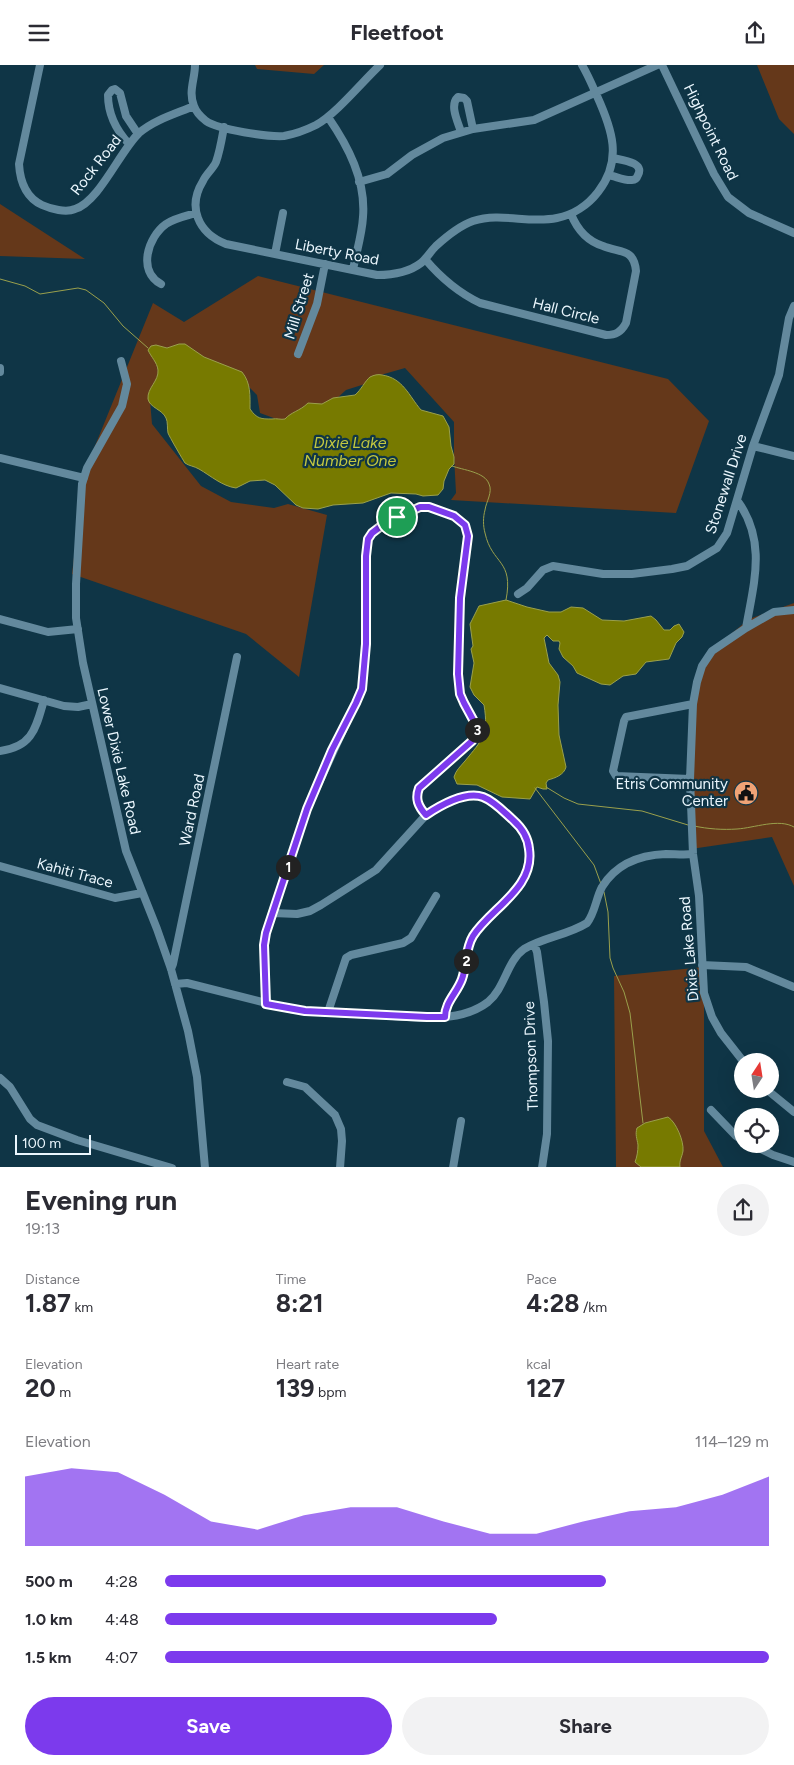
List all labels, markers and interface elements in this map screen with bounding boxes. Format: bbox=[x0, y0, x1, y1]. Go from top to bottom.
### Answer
icon: menu bbox=[25, 19, 53, 47]
text: Fleetfoot bbox=[350, 19, 444, 46]
icon: share bbox=[741, 19, 769, 47]
street label: Highpoint Road bbox=[680, 81, 742, 183]
street label: Rock Road bbox=[67, 131, 125, 199]
street label: Liberty Road bbox=[293, 235, 381, 269]
street label: Mill Street bbox=[280, 270, 318, 341]
street label: Hall Circle bbox=[531, 294, 601, 328]
street label: Stonewall Drive bbox=[701, 432, 751, 536]
water label: Dixie Lake Number One bbox=[304, 433, 397, 470]
pin bbox=[376, 496, 418, 538]
icon: arrive bbox=[383, 503, 411, 531]
street label: Lower Dixie Lake Road bbox=[93, 686, 145, 836]
pin: 3 bbox=[464, 717, 490, 743]
text: 3 bbox=[474, 722, 481, 739]
street label: Ward Road bbox=[176, 772, 208, 848]
place label: Etris Community Center bbox=[615, 775, 728, 810]
public building icon: Etris Community Center bbox=[733, 780, 759, 806]
street label: Kahiti Trace bbox=[35, 854, 115, 892]
pin: 1 bbox=[276, 855, 300, 879]
text: 1 bbox=[286, 859, 291, 876]
street label: Dixie Lake Road bbox=[675, 896, 703, 1002]
pin: 2 bbox=[454, 949, 478, 973]
text: 2 bbox=[462, 953, 471, 970]
street label: Thompson Drive bbox=[520, 1001, 542, 1111]
north arrow bbox=[734, 1053, 779, 1097]
map controls bbox=[734, 1053, 779, 1153]
button: locate bbox=[734, 1108, 779, 1153]
scale bar bbox=[15, 1133, 91, 1156]
text: 100 m bbox=[22, 1135, 61, 1152]
text: Evening run bbox=[25, 1183, 177, 1217]
button: share bbox=[717, 1184, 769, 1236]
text: 19:13 bbox=[25, 1219, 60, 1238]
text: Distance bbox=[25, 1271, 80, 1288]
text: Time bbox=[276, 1271, 306, 1288]
text: Pace bbox=[526, 1271, 557, 1288]
text: 1.87 bbox=[25, 1288, 71, 1318]
text: 8:21 bbox=[276, 1288, 324, 1318]
text: 4:28 bbox=[526, 1288, 579, 1318]
text: km bbox=[71, 1299, 93, 1316]
text: /km bbox=[579, 1299, 607, 1316]
text: Elevation bbox=[25, 1356, 83, 1373]
text: Heart rate bbox=[276, 1356, 339, 1373]
text: kcal bbox=[526, 1356, 551, 1373]
text: 20 bbox=[25, 1373, 56, 1403]
text: 139 bbox=[276, 1373, 315, 1403]
text: 127 bbox=[526, 1373, 565, 1403]
text: m bbox=[56, 1384, 71, 1401]
text: bpm bbox=[315, 1384, 346, 1401]
text: Elevation bbox=[25, 1432, 91, 1451]
text: 114–129 m bbox=[695, 1432, 769, 1451]
text: 500 m bbox=[25, 1572, 73, 1591]
text: 4:28 bbox=[105, 1572, 138, 1591]
text: 1.0 km bbox=[25, 1610, 72, 1629]
text: 4:48 bbox=[105, 1610, 139, 1629]
text: 1.5 km bbox=[25, 1648, 71, 1667]
text: 4:07 bbox=[105, 1648, 138, 1667]
button: Save bbox=[25, 1697, 392, 1755]
button: Share bbox=[402, 1697, 769, 1755]

